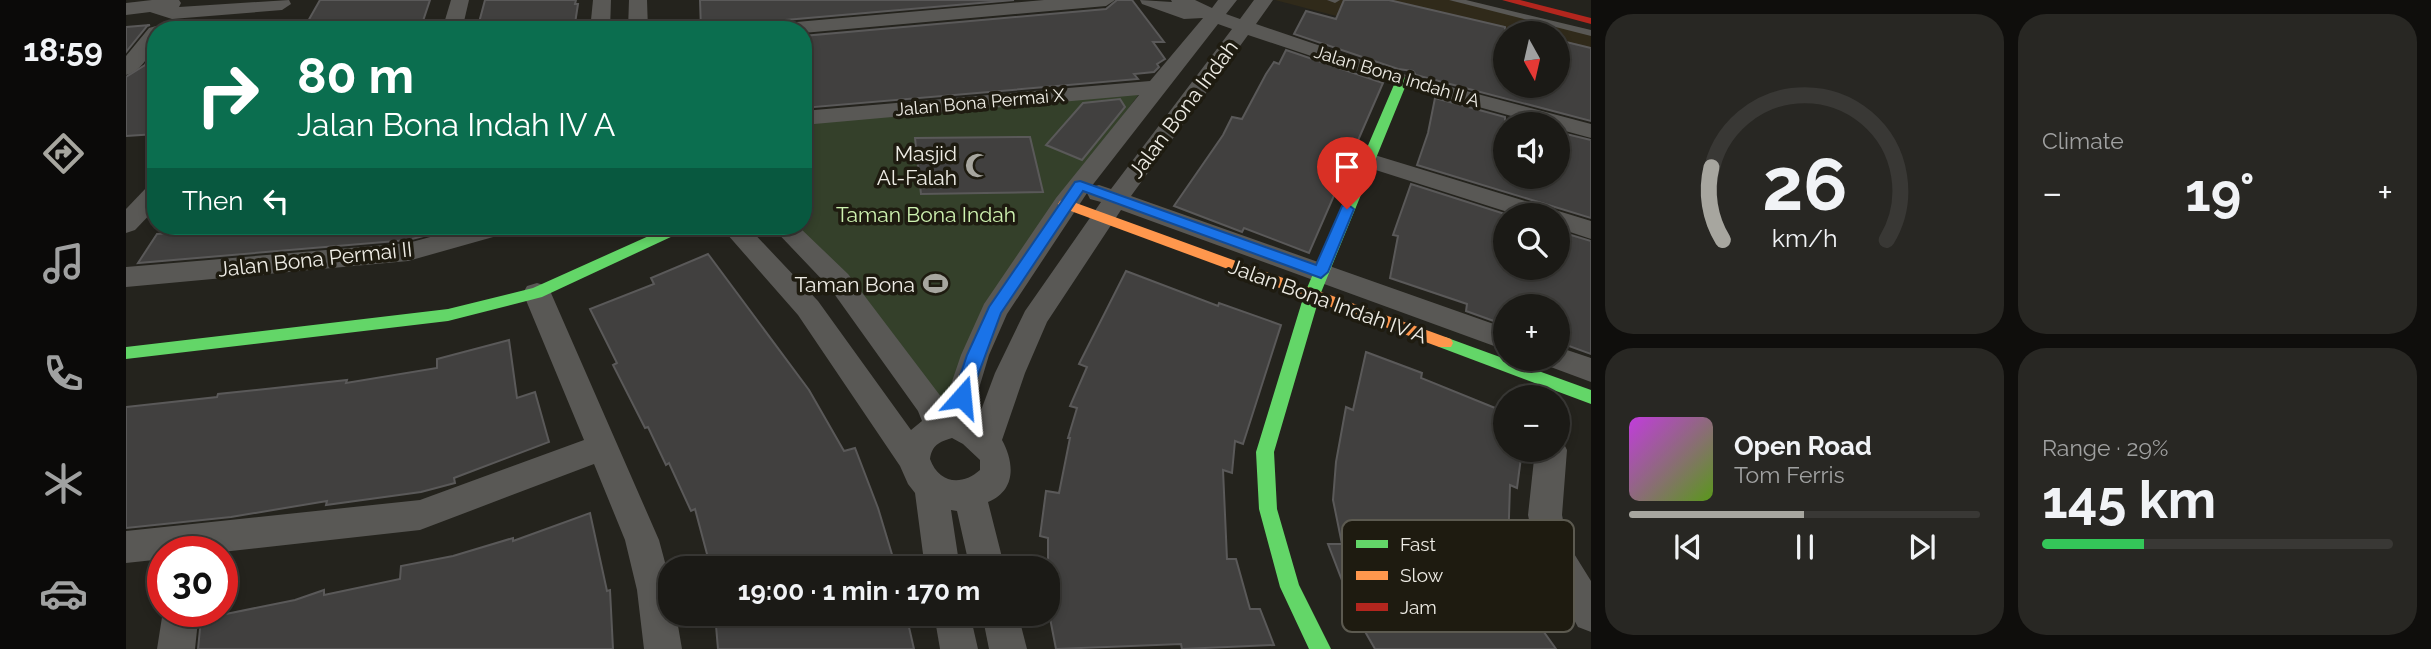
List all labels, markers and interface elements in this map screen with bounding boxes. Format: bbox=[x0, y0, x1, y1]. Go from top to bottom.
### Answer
north arrow bbox=[1493, 21, 1570, 98]
map controls bbox=[1493, 21, 1570, 462]
text: 18:59 bbox=[23, 31, 103, 68]
street label: Jalan Bona Indah bbox=[1123, 35, 1243, 183]
street label: Jalan Bona Indah II A bbox=[1312, 41, 1482, 111]
text: 80 m bbox=[297, 47, 414, 104]
icon: right bbox=[182, 49, 273, 140]
street label: Jalan Bona Permai X bbox=[895, 84, 1066, 120]
text: Jalan Bona Indah IV A bbox=[297, 106, 615, 143]
button: sound bbox=[1493, 112, 1570, 189]
text: Climate bbox=[2042, 127, 2124, 154]
icon: directions bbox=[39, 129, 88, 178]
pin bbox=[1317, 137, 1377, 209]
place label: Masjid Al-Falah bbox=[877, 141, 957, 190]
text: 26 bbox=[1762, 142, 1847, 227]
icon: arrive bbox=[1328, 148, 1366, 186]
mosque icon: Masjid Al-Falah bbox=[963, 151, 991, 179]
text: 19° bbox=[2185, 162, 2255, 223]
text: − bbox=[2042, 170, 2062, 215]
text: + bbox=[2377, 170, 2393, 215]
icon: left bbox=[257, 182, 295, 220]
text: Then bbox=[182, 186, 243, 216]
park label: Taman Bona Indah bbox=[836, 202, 1016, 227]
button: search bbox=[1493, 203, 1570, 280]
text: km/h bbox=[1772, 223, 1837, 253]
street label: Jalan Bona Permai II bbox=[217, 236, 413, 282]
icon: music bbox=[39, 239, 88, 288]
street label: Jalan Bona Indah IV A bbox=[1226, 254, 1430, 348]
sports icon: Taman Bona bbox=[921, 270, 949, 298]
place label: Taman Bona bbox=[794, 272, 915, 297]
button: + bbox=[1493, 294, 1570, 371]
icon: phone bbox=[39, 349, 88, 398]
position arrow bbox=[925, 360, 999, 434]
button: − bbox=[1493, 385, 1570, 462]
text: Open Road bbox=[1734, 431, 1872, 461]
text: Range · 29% bbox=[2042, 434, 2168, 461]
icon: climate bbox=[39, 459, 88, 508]
text: Tom Ferris bbox=[1734, 461, 1845, 488]
text: 145 km bbox=[2042, 469, 2216, 530]
legend bbox=[1342, 520, 1574, 632]
icon: previous bbox=[1669, 528, 1707, 566]
icon: pause bbox=[1786, 528, 1824, 566]
icon: next bbox=[1903, 528, 1941, 566]
text: Fast bbox=[1400, 533, 1436, 555]
speed limit sign: 30 bbox=[147, 536, 238, 627]
text: Slow bbox=[1400, 564, 1444, 586]
icon: car bbox=[39, 569, 88, 618]
text: 19:00 · 1 min · 170 m bbox=[738, 576, 980, 606]
text: Jam bbox=[1400, 596, 1437, 618]

